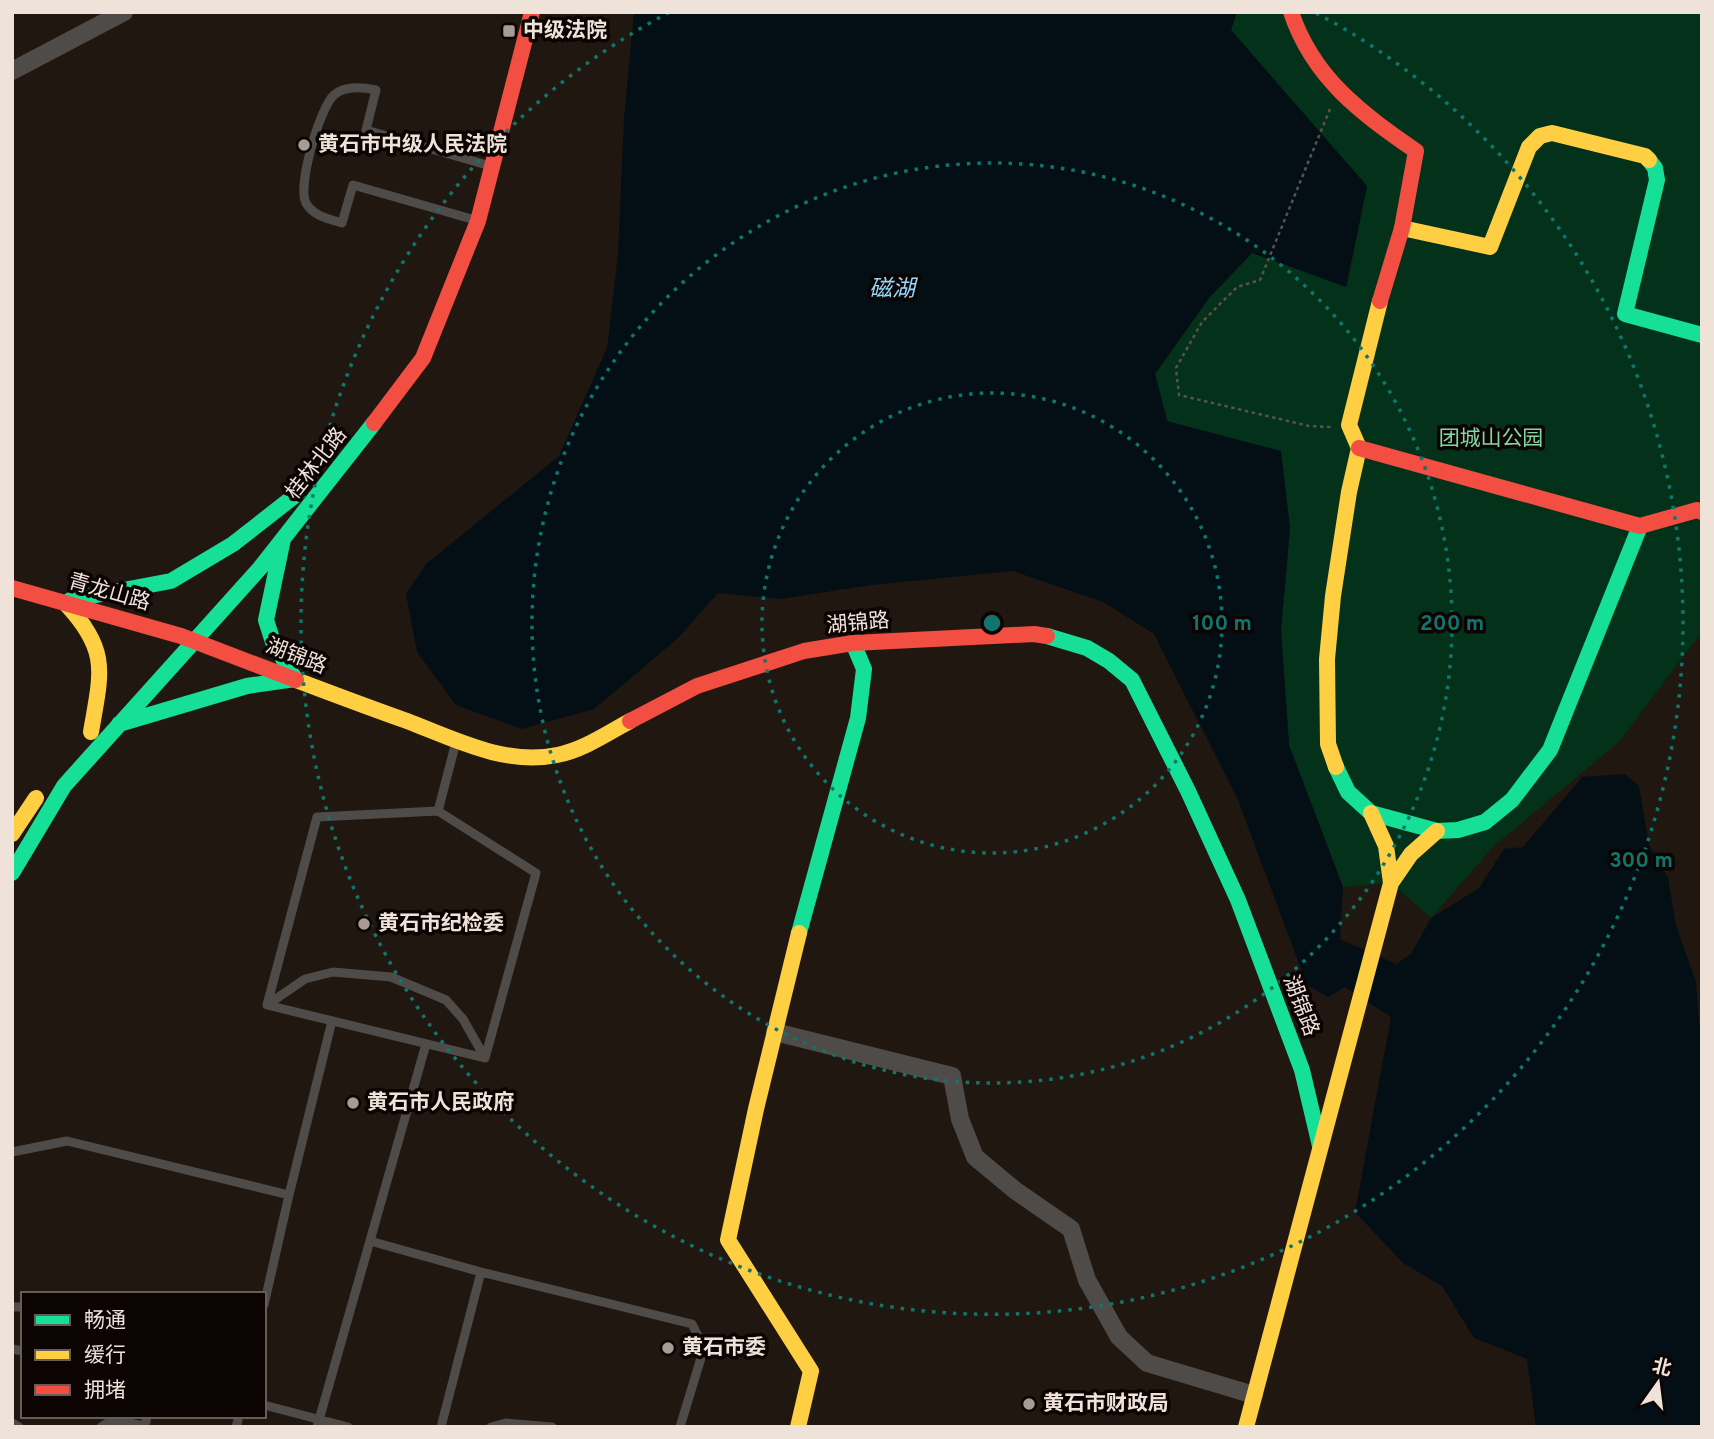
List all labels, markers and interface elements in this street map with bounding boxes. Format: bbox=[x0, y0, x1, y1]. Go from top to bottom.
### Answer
place label: 中级法院 bbox=[523, 18, 607, 45]
marker: 中级法院 bbox=[501, 23, 517, 39]
place label: 黄石市中级人民法院 bbox=[318, 132, 507, 159]
marker: 黄石市中级人民法院 bbox=[296, 137, 312, 153]
water label: 磁湖 bbox=[869, 276, 918, 305]
street label: 桂林北路 bbox=[281, 423, 353, 505]
park label: 团城山公园 bbox=[1439, 426, 1544, 453]
street label: 青龙山路 bbox=[65, 568, 153, 618]
street label: 湖锦路 bbox=[825, 608, 891, 640]
centre of rings bbox=[980, 611, 1004, 635]
text: 100 m bbox=[1192, 611, 1252, 638]
text: 200 m bbox=[1420, 611, 1484, 638]
street label: 湖锦路 bbox=[262, 633, 330, 681]
text: 300 m bbox=[1609, 848, 1673, 875]
place label: 黄石市纪检委 bbox=[378, 911, 504, 938]
marker: 黄石市纪检委 bbox=[356, 916, 372, 932]
street label: 湖锦路 bbox=[1276, 972, 1324, 1040]
place label: 黄石市人民政府 bbox=[367, 1090, 514, 1117]
marker: 黄石市人民政府 bbox=[345, 1095, 361, 1111]
legend bbox=[21, 1292, 266, 1418]
text: 畅通 bbox=[84, 1308, 126, 1335]
place label: 黄石市委 bbox=[682, 1335, 766, 1362]
marker: 黄石市委 bbox=[660, 1340, 676, 1356]
text: 缓行 bbox=[84, 1343, 126, 1370]
north arrow bbox=[1623, 1348, 1693, 1418]
text: 北 bbox=[1650, 1355, 1674, 1382]
text: 拥堵 bbox=[84, 1378, 126, 1405]
place label: 黄石市财政局 bbox=[1043, 1391, 1169, 1418]
marker: 黄石市财政局 bbox=[1021, 1396, 1037, 1412]

